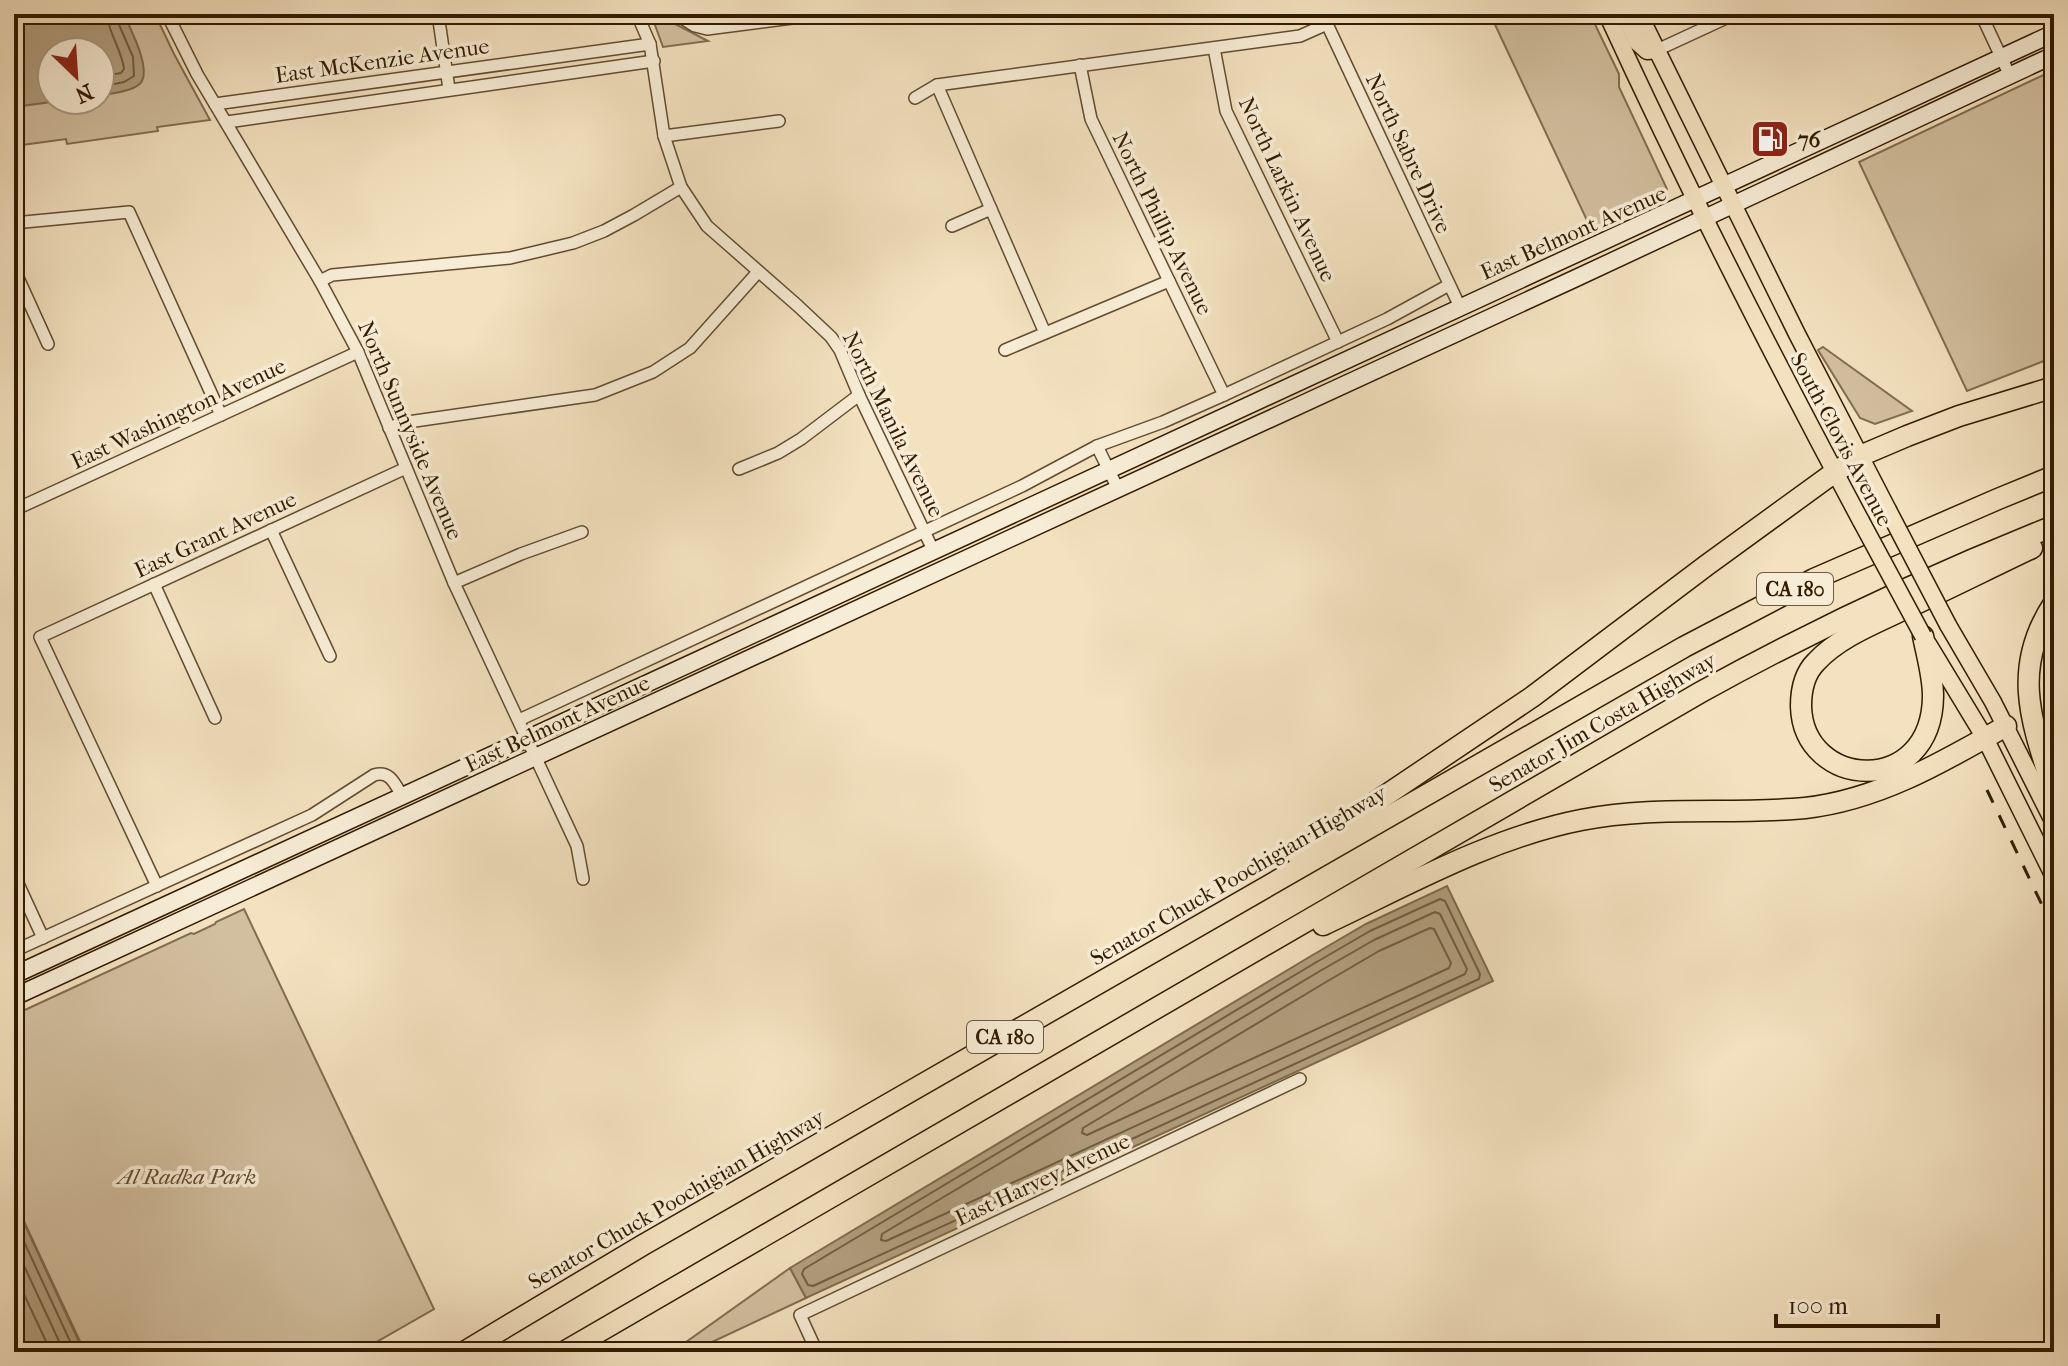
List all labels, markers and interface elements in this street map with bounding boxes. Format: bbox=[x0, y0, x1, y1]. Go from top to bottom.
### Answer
street label: East McKenzie Avenue bbox=[274, 33, 491, 89]
north arrow bbox=[36, 36, 116, 116]
street label: North Sabre Drive bbox=[1360, 69, 1457, 237]
text: N bbox=[71, 78, 97, 109]
street label: North Larkin Avenue bbox=[1233, 93, 1341, 286]
fuel station icon: 76 bbox=[1749, 118, 1791, 160]
place label: 76 bbox=[1797, 127, 1822, 153]
street label: North Phillip Avenue bbox=[1107, 128, 1218, 319]
street label: East Belmont Avenue bbox=[1476, 180, 1671, 286]
street label: North Sunnyside Avenue bbox=[352, 317, 468, 544]
street label: North Manila Avenue bbox=[837, 327, 949, 522]
street label: South Clovis Avenue bbox=[1784, 348, 1898, 531]
street label: East Washington Avenue bbox=[67, 353, 290, 475]
street label: East Grant Avenue bbox=[130, 486, 301, 584]
road number: CA 180 bbox=[1757, 573, 1833, 605]
street label: Senator Jim Costa Highway bbox=[1484, 647, 1722, 799]
street label: East Belmont Avenue bbox=[461, 670, 654, 778]
street label: Senator Chuck Poochigian Highway bbox=[1086, 780, 1392, 972]
road number: CA 180 bbox=[967, 1021, 1043, 1053]
street label: Senator Chuck Poochigian Highway bbox=[524, 1104, 830, 1296]
street label: East Harvey Avenue bbox=[951, 1128, 1134, 1232]
park label: Al Radka Park bbox=[115, 1164, 256, 1190]
scale bar bbox=[1776, 1278, 1938, 1328]
text: 100 m bbox=[1788, 1292, 1848, 1320]

